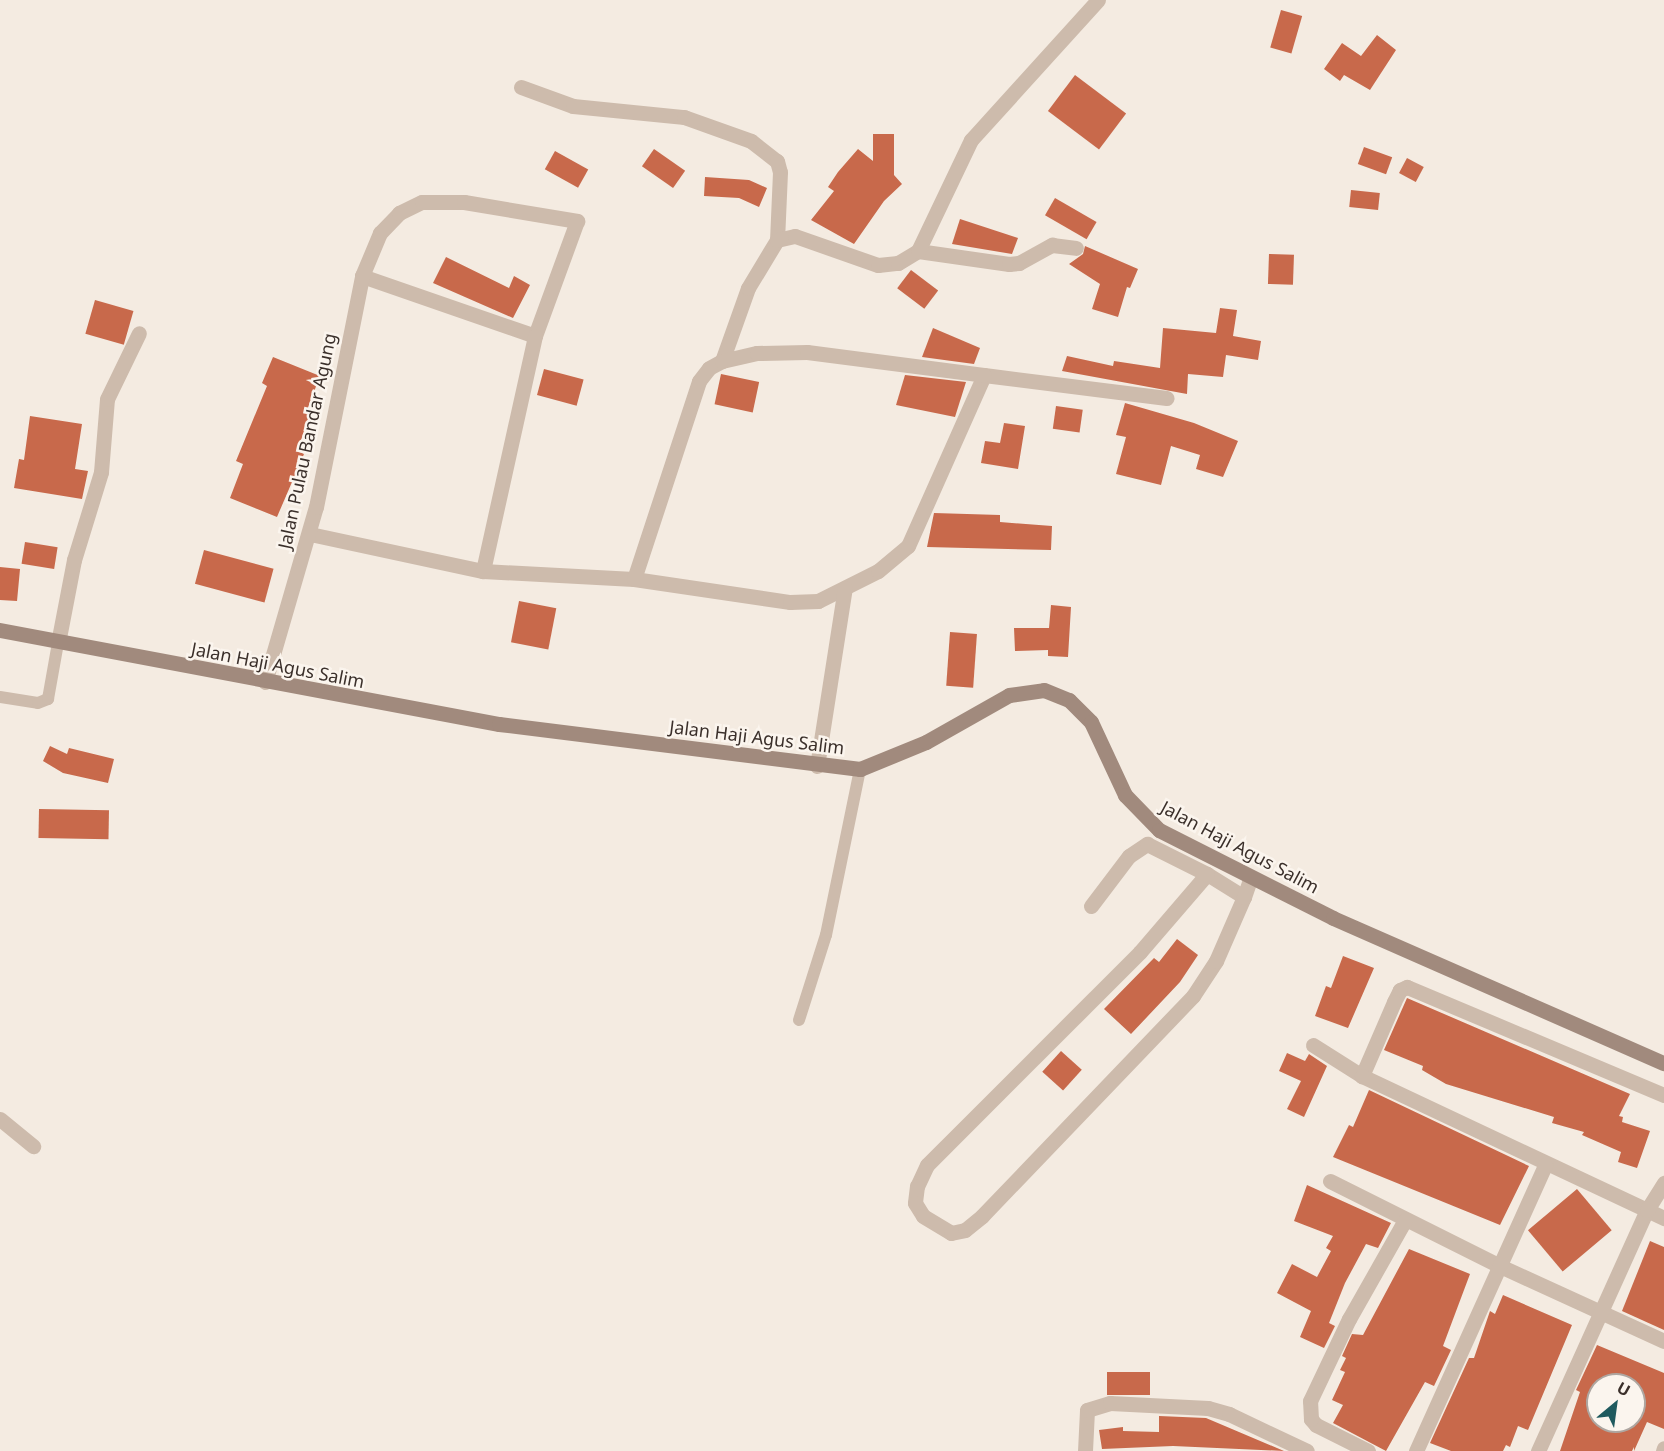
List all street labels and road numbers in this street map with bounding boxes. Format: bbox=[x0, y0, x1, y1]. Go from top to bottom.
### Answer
street label: Jalan Pulau Bandar Agung bbox=[274, 331, 340, 551]
street label: Jalan Haji Agus Salim bbox=[190, 638, 366, 692]
street label: Jalan Haji Agus Salim bbox=[668, 716, 846, 758]
street label: Jalan Haji Agus Salim bbox=[1157, 796, 1323, 898]

